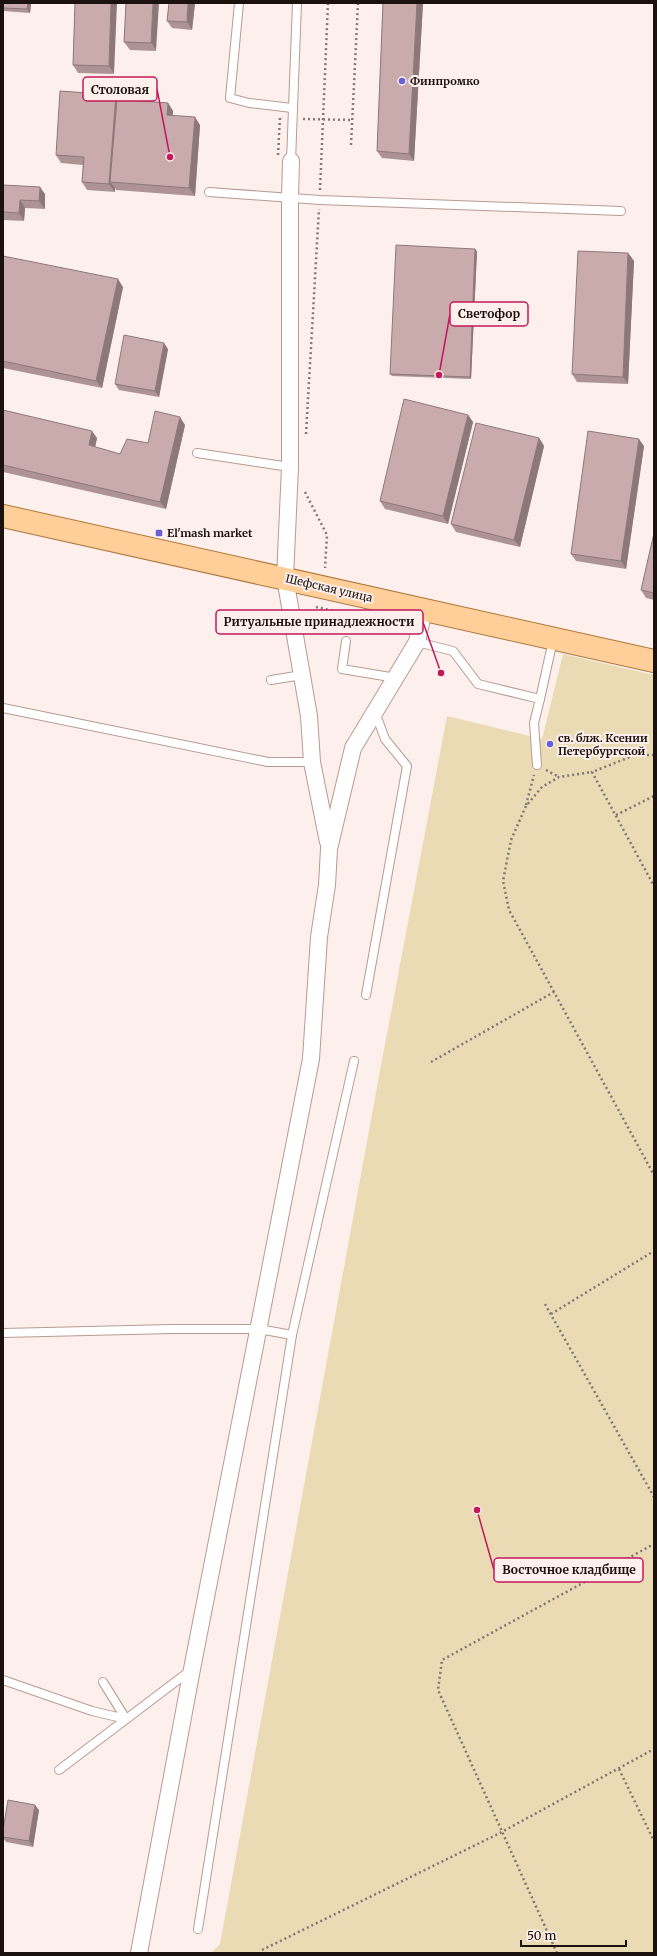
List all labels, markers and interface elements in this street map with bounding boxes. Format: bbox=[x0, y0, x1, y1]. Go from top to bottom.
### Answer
place label: Финпромко bbox=[410, 74, 480, 88]
marker: Финпромко bbox=[397, 76, 407, 86]
callout: Столовая bbox=[83, 77, 157, 101]
text: Столовая bbox=[91, 82, 149, 97]
callout: Светофор bbox=[450, 302, 528, 326]
text: Светофор bbox=[458, 306, 520, 321]
place label: El'mash market bbox=[167, 526, 253, 540]
marker: El'mash market bbox=[154, 528, 164, 538]
street label: Шефская улица bbox=[284, 571, 374, 605]
callout: Ритуальные принадлежности bbox=[216, 610, 423, 634]
text: Ритуальные принадлежности bbox=[224, 614, 415, 629]
place label: св. блж. Ксении Петербургской bbox=[558, 731, 648, 758]
marker: св. блж. Ксении Петербургской bbox=[545, 739, 555, 749]
callout: Восточное кладбище bbox=[494, 1558, 643, 1582]
text: Восточное кладбище bbox=[502, 1562, 636, 1577]
scale bar bbox=[521, 1922, 626, 1948]
text: 50 m bbox=[527, 1928, 556, 1943]

